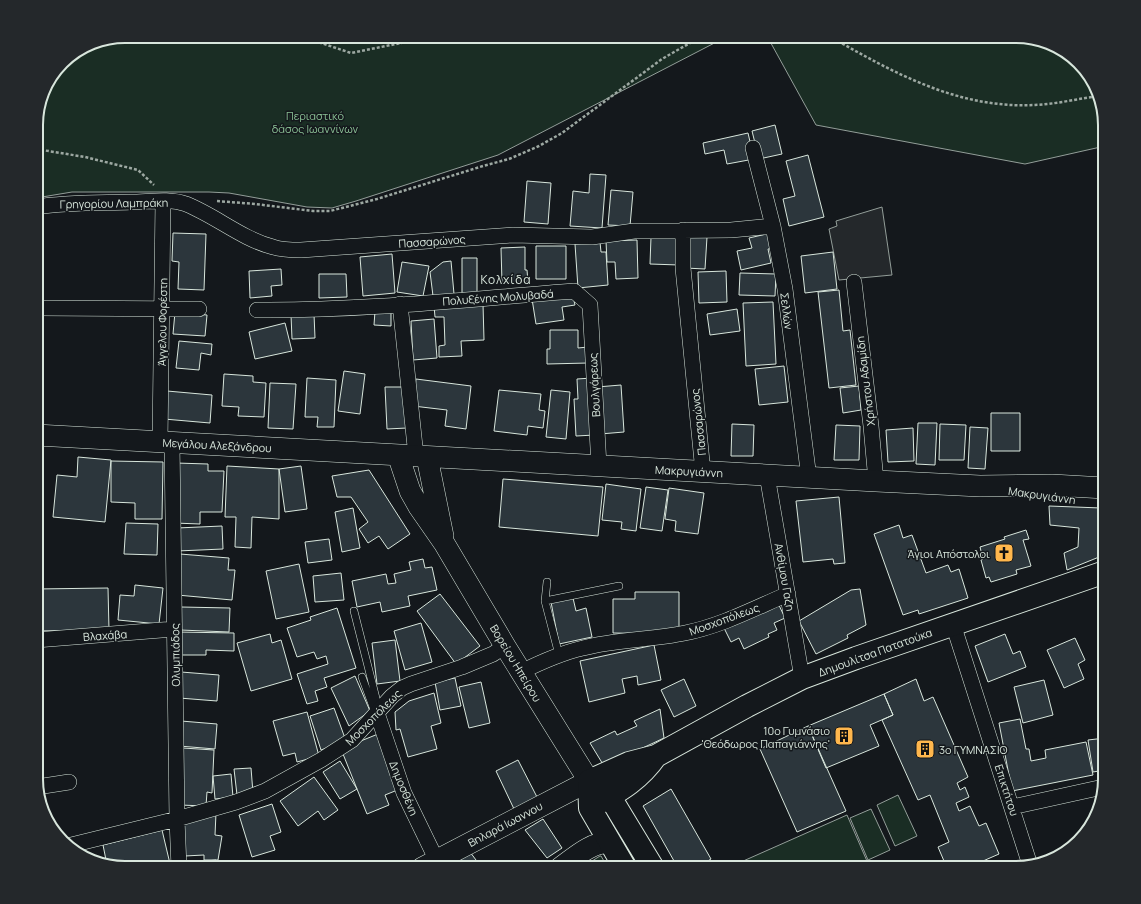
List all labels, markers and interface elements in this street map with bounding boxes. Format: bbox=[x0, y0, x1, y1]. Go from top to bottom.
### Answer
park label: Περιαστικό δάσος Ιωαννίνων bbox=[272, 108, 359, 136]
street label: Γρηγορίου Λαμπράκη bbox=[60, 195, 168, 211]
street label: Πασσαρώνος bbox=[398, 231, 466, 251]
district label: Κολχίδα bbox=[480, 271, 532, 288]
street label: Άγγελου Φορέστη bbox=[154, 278, 170, 366]
street label: Πολυξένης Μολυβαδά bbox=[442, 286, 554, 308]
street label: Σελλών bbox=[777, 291, 797, 331]
street label: Χρήστου Αδαμίδη bbox=[852, 335, 878, 427]
street label: Βουλγάρεως bbox=[585, 353, 603, 417]
street label: Πασσαρώνος bbox=[687, 388, 709, 456]
street label: Μεγάλου Αλεξάνδρου bbox=[162, 435, 272, 455]
street label: Μακρυγιάννη bbox=[655, 462, 723, 480]
street label: Μακρυγιάννη bbox=[1007, 483, 1077, 507]
street label: Ανθίμου Γαζη bbox=[772, 542, 798, 612]
church icon: Άγιοι Απόστολοι bbox=[993, 542, 1015, 564]
place label: Άγιοι Απόστολοι bbox=[908, 546, 990, 561]
street label: Μοσχοπόλεως bbox=[687, 599, 761, 639]
street label: Βορείου Ηπείρου bbox=[487, 622, 545, 704]
street label: Ολυμπιάδος bbox=[167, 623, 183, 687]
street label: Δημουλίτσα Πατατούκα bbox=[816, 624, 934, 680]
street label: Βλαχάβα bbox=[82, 626, 128, 644]
street label: Μοσχοπόλεως bbox=[342, 686, 404, 748]
place label: 10ο Γυμνάσιο 'Θεόδωρος Παπαγιάννης' bbox=[701, 723, 830, 751]
building icon: 10ο Γυμνάσιο 'Θεόδωρος Παπαγιάννης' bbox=[833, 725, 855, 747]
building icon: 3ο ΓΥΜΝΑΣΙΟ bbox=[914, 738, 936, 760]
place label: 3ο ΓΥΜΝΑΣΙΟ bbox=[939, 742, 1008, 757]
street label: Δημοσθένη bbox=[386, 758, 422, 818]
street label: Επικτήτου bbox=[992, 762, 1022, 818]
street label: Βηλαρά Ιωαννου bbox=[465, 798, 545, 850]

